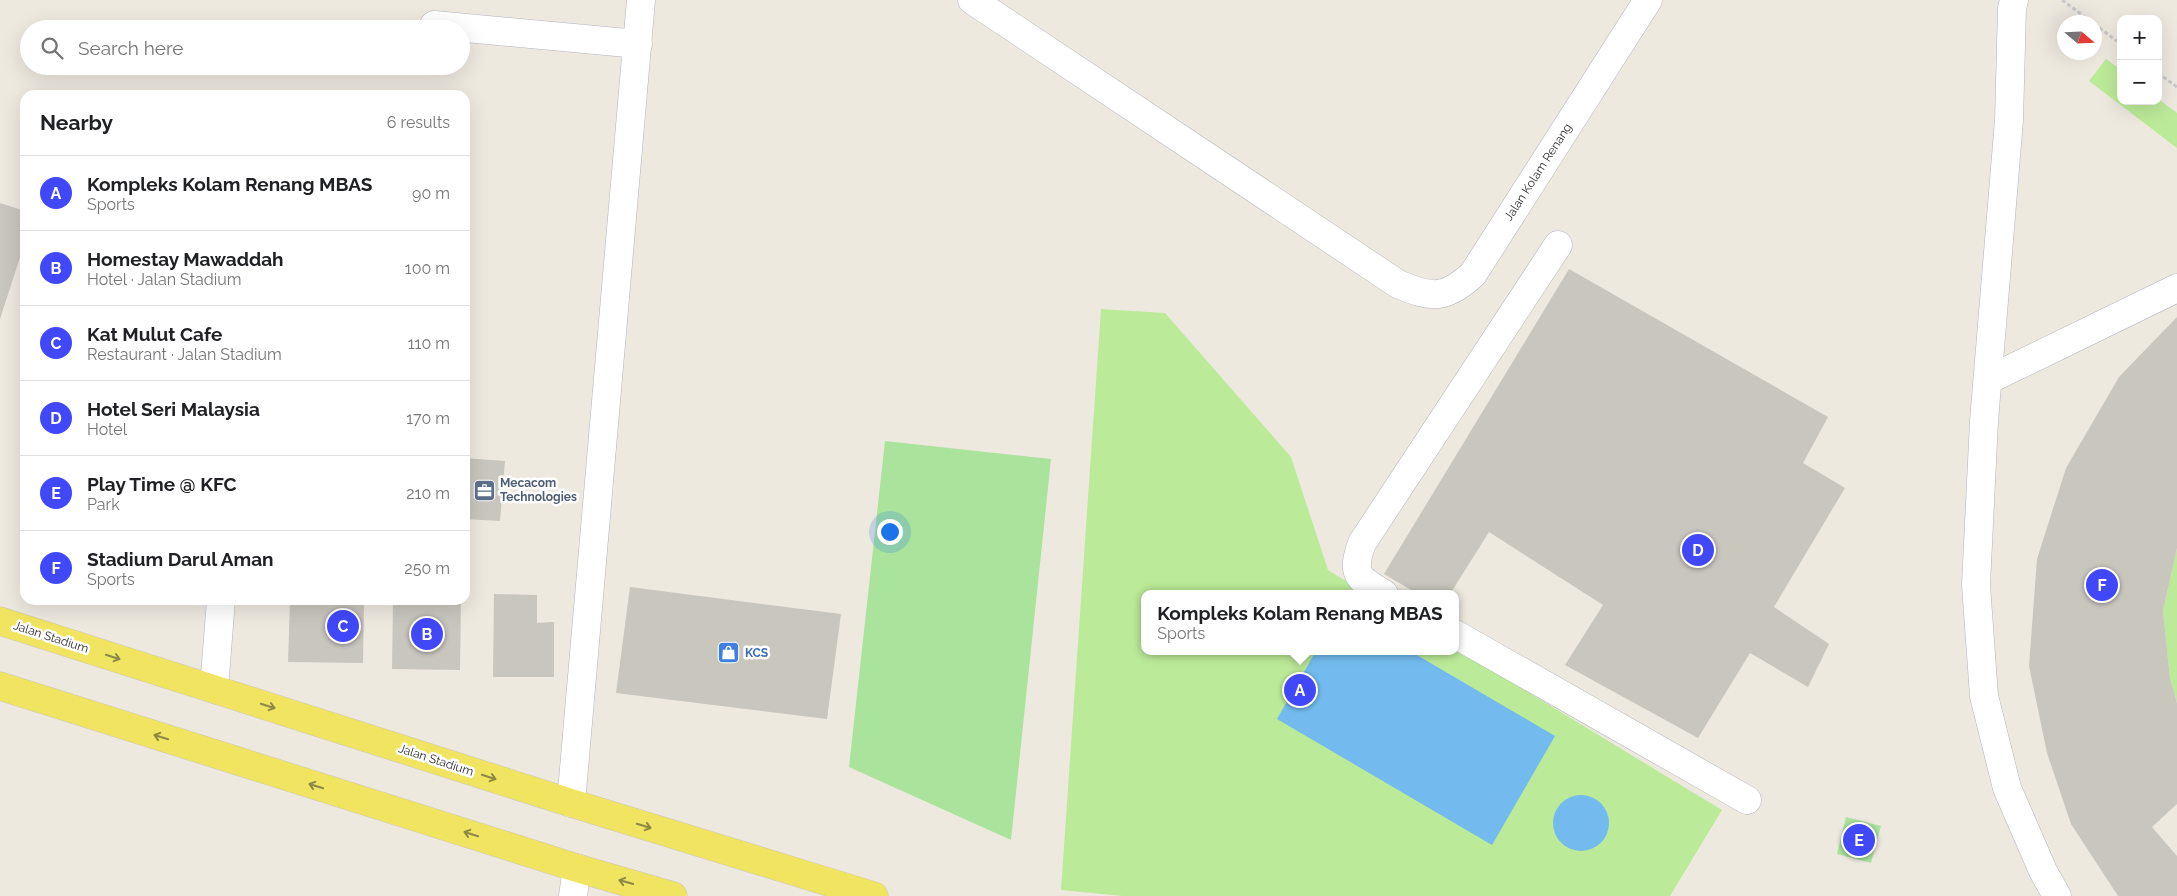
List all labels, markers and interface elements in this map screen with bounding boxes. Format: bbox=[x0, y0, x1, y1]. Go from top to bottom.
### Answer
north arrow bbox=[2057, 15, 2102, 60]
map controls bbox=[2117, 15, 2162, 105]
button: + bbox=[2117, 15, 2162, 60]
search box bbox=[20, 20, 470, 75]
icon: search bbox=[38, 34, 66, 62]
text: Search here bbox=[78, 37, 184, 59]
button: − bbox=[2117, 60, 2162, 105]
text: Nearby bbox=[40, 110, 113, 135]
text: 6 results bbox=[387, 113, 450, 132]
street label: Jalan Kolam Renang bbox=[1501, 121, 1575, 223]
text: Kompleks Kolam Renang MBAS bbox=[87, 173, 372, 195]
text: A bbox=[51, 184, 61, 203]
text: 90 m bbox=[412, 184, 450, 203]
text: Sports bbox=[87, 195, 135, 214]
text: Homestay Mawaddah bbox=[87, 248, 284, 270]
text: B bbox=[51, 259, 61, 278]
text: 100 m bbox=[405, 259, 450, 278]
text: Hotel · Jalan Stadium bbox=[87, 270, 241, 289]
text: Kat Mulut Cafe bbox=[87, 323, 222, 345]
text: C bbox=[51, 334, 61, 353]
text: 110 m bbox=[408, 334, 450, 353]
text: Restaurant · Jalan Stadium bbox=[87, 345, 282, 364]
text: Hotel Seri Malaysia bbox=[87, 398, 260, 420]
text: D bbox=[50, 409, 62, 428]
text: 170 m bbox=[406, 409, 450, 428]
text: Hotel bbox=[87, 420, 127, 439]
text: Play Time @ KFC bbox=[87, 473, 237, 495]
place label: Mecacom Technologies bbox=[500, 476, 577, 504]
office icon: Mecacom Technologies bbox=[472, 478, 496, 502]
text: E bbox=[51, 484, 61, 503]
text: 210 m bbox=[406, 484, 450, 503]
text: Park bbox=[87, 495, 120, 514]
your location bbox=[877, 519, 903, 545]
pin: D bbox=[1682, 531, 1714, 569]
text: Stadium Darul Aman bbox=[87, 548, 274, 570]
text: F bbox=[51, 559, 61, 578]
text: 250 m bbox=[404, 559, 450, 578]
pin: F bbox=[2086, 566, 2118, 604]
text: Sports bbox=[87, 570, 135, 589]
popup bbox=[1141, 590, 1459, 655]
text: Kompleks Kolam Renang MBAS bbox=[1157, 602, 1443, 624]
pin: C bbox=[327, 607, 359, 645]
pin: B bbox=[411, 615, 443, 653]
street label: Jalan Stadium bbox=[12, 618, 90, 656]
text: Sports bbox=[1157, 624, 1205, 643]
shop icon: KCS bbox=[717, 641, 741, 665]
place label: KCS bbox=[745, 646, 768, 660]
one-way arrow bbox=[105, 652, 121, 662]
pin: A bbox=[1284, 671, 1316, 709]
one-way arrow bbox=[260, 702, 276, 712]
one-way arrow bbox=[153, 731, 169, 741]
street label: Jalan Stadium bbox=[397, 741, 475, 779]
one-way arrow bbox=[481, 773, 497, 782]
one-way arrow bbox=[308, 780, 324, 790]
one-way arrow bbox=[636, 821, 652, 831]
pin: E bbox=[1843, 821, 1875, 859]
one-way arrow bbox=[463, 829, 479, 839]
one-way arrow bbox=[619, 877, 635, 887]

